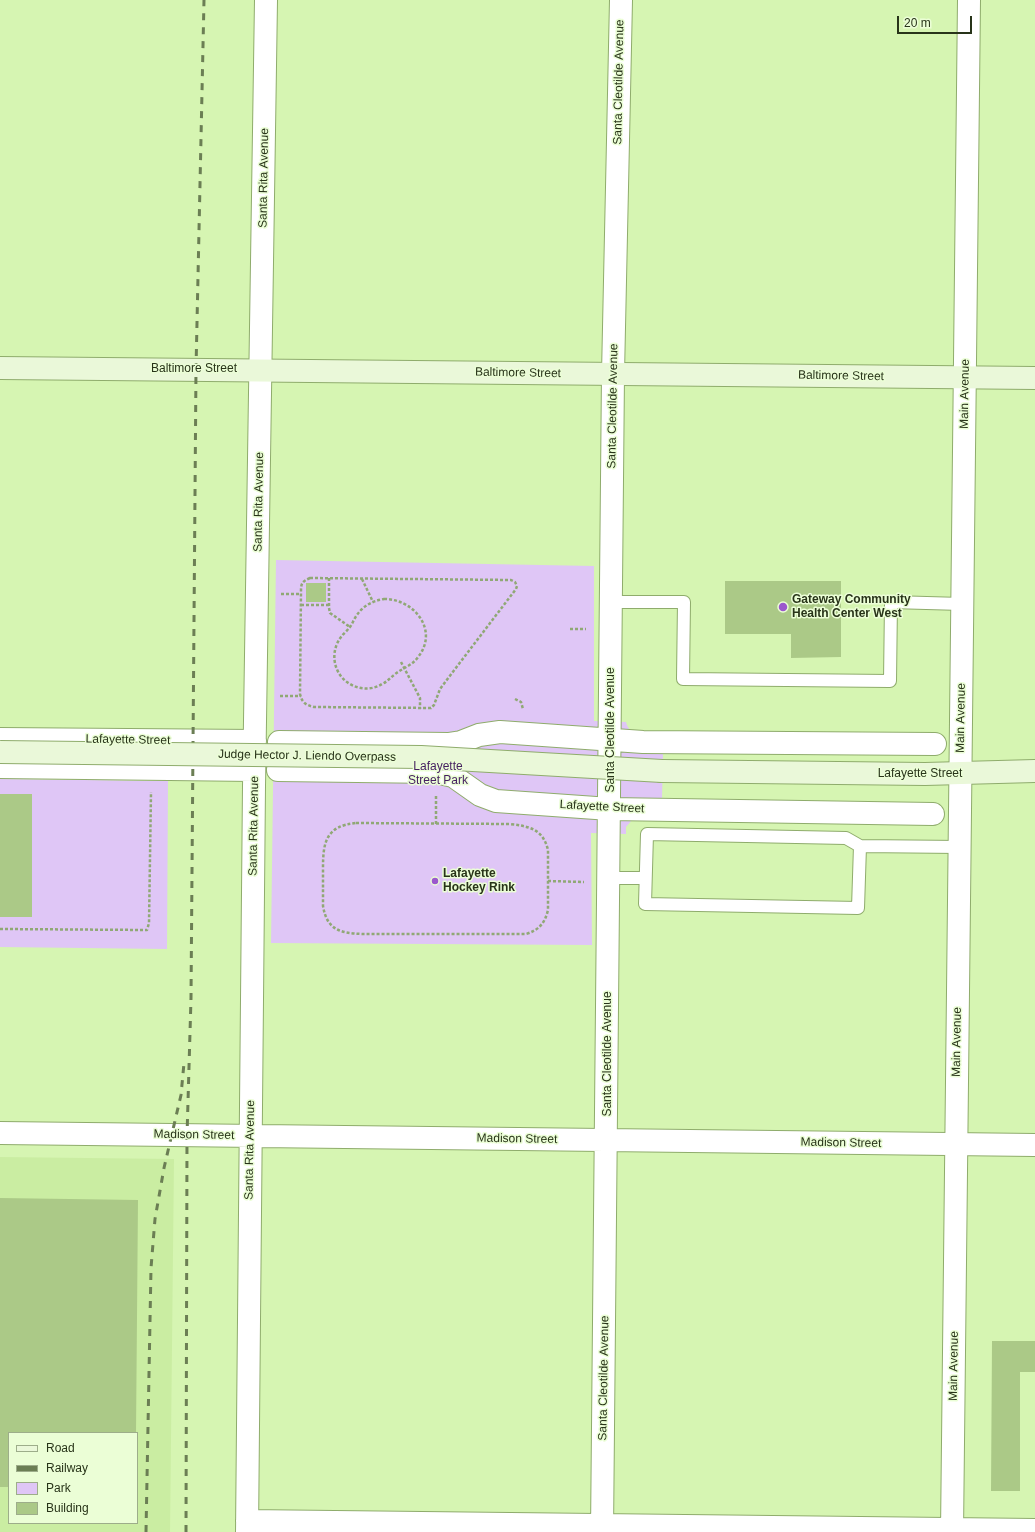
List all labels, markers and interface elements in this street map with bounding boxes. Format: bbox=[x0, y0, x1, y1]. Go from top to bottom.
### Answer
scale bar bbox=[899, 8, 974, 34]
text: 20 m bbox=[904, 16, 931, 30]
street label: Santa Cleotilde Avenue bbox=[611, 19, 627, 145]
street label: Santa Rita Avenue bbox=[256, 128, 272, 228]
street label: Santa Cleotilde Avenue bbox=[605, 343, 621, 469]
street label: Main Avenue bbox=[957, 359, 973, 429]
street label: Baltimore Street bbox=[151, 362, 237, 376]
street label: Baltimore Street bbox=[475, 365, 561, 381]
street label: Baltimore Street bbox=[798, 368, 884, 384]
street label: Santa Rita Avenue bbox=[251, 452, 267, 552]
place label: Gateway Community Health Center West bbox=[792, 593, 911, 621]
marker: Gateway Community Health Center West bbox=[777, 601, 789, 613]
street label: Santa Cleotilde Avenue bbox=[604, 667, 618, 793]
street label: Main Avenue bbox=[953, 683, 969, 753]
street label: Lafayette Street bbox=[86, 732, 170, 748]
street label: Judge Hector J. Liendo Overpass bbox=[218, 747, 396, 765]
park label: Lafayette Street Park bbox=[408, 760, 468, 788]
street label: Lafayette Street bbox=[878, 767, 962, 781]
street label: Santa Rita Avenue bbox=[246, 776, 262, 876]
street label: Lafayette Street bbox=[559, 798, 645, 816]
place label: Lafayette Hockey Rink bbox=[443, 867, 515, 895]
marker: Lafayette Hockey Rink bbox=[430, 876, 440, 886]
street label: Santa Cleotilde Avenue bbox=[601, 991, 615, 1117]
street label: Main Avenue bbox=[949, 1007, 965, 1077]
street label: Santa Rita Avenue bbox=[242, 1100, 258, 1200]
street label: Madison Street bbox=[154, 1127, 234, 1143]
street label: Madison Street bbox=[477, 1131, 557, 1147]
street label: Madison Street bbox=[801, 1135, 881, 1151]
street label: Santa Cleotilde Avenue bbox=[596, 1315, 612, 1441]
street label: Main Avenue bbox=[946, 1331, 962, 1401]
legend bbox=[8, 1432, 138, 1524]
text: Road bbox=[46, 1441, 75, 1455]
text: Railway bbox=[46, 1461, 88, 1475]
text: Park bbox=[46, 1481, 71, 1495]
text: Building bbox=[46, 1501, 89, 1515]

